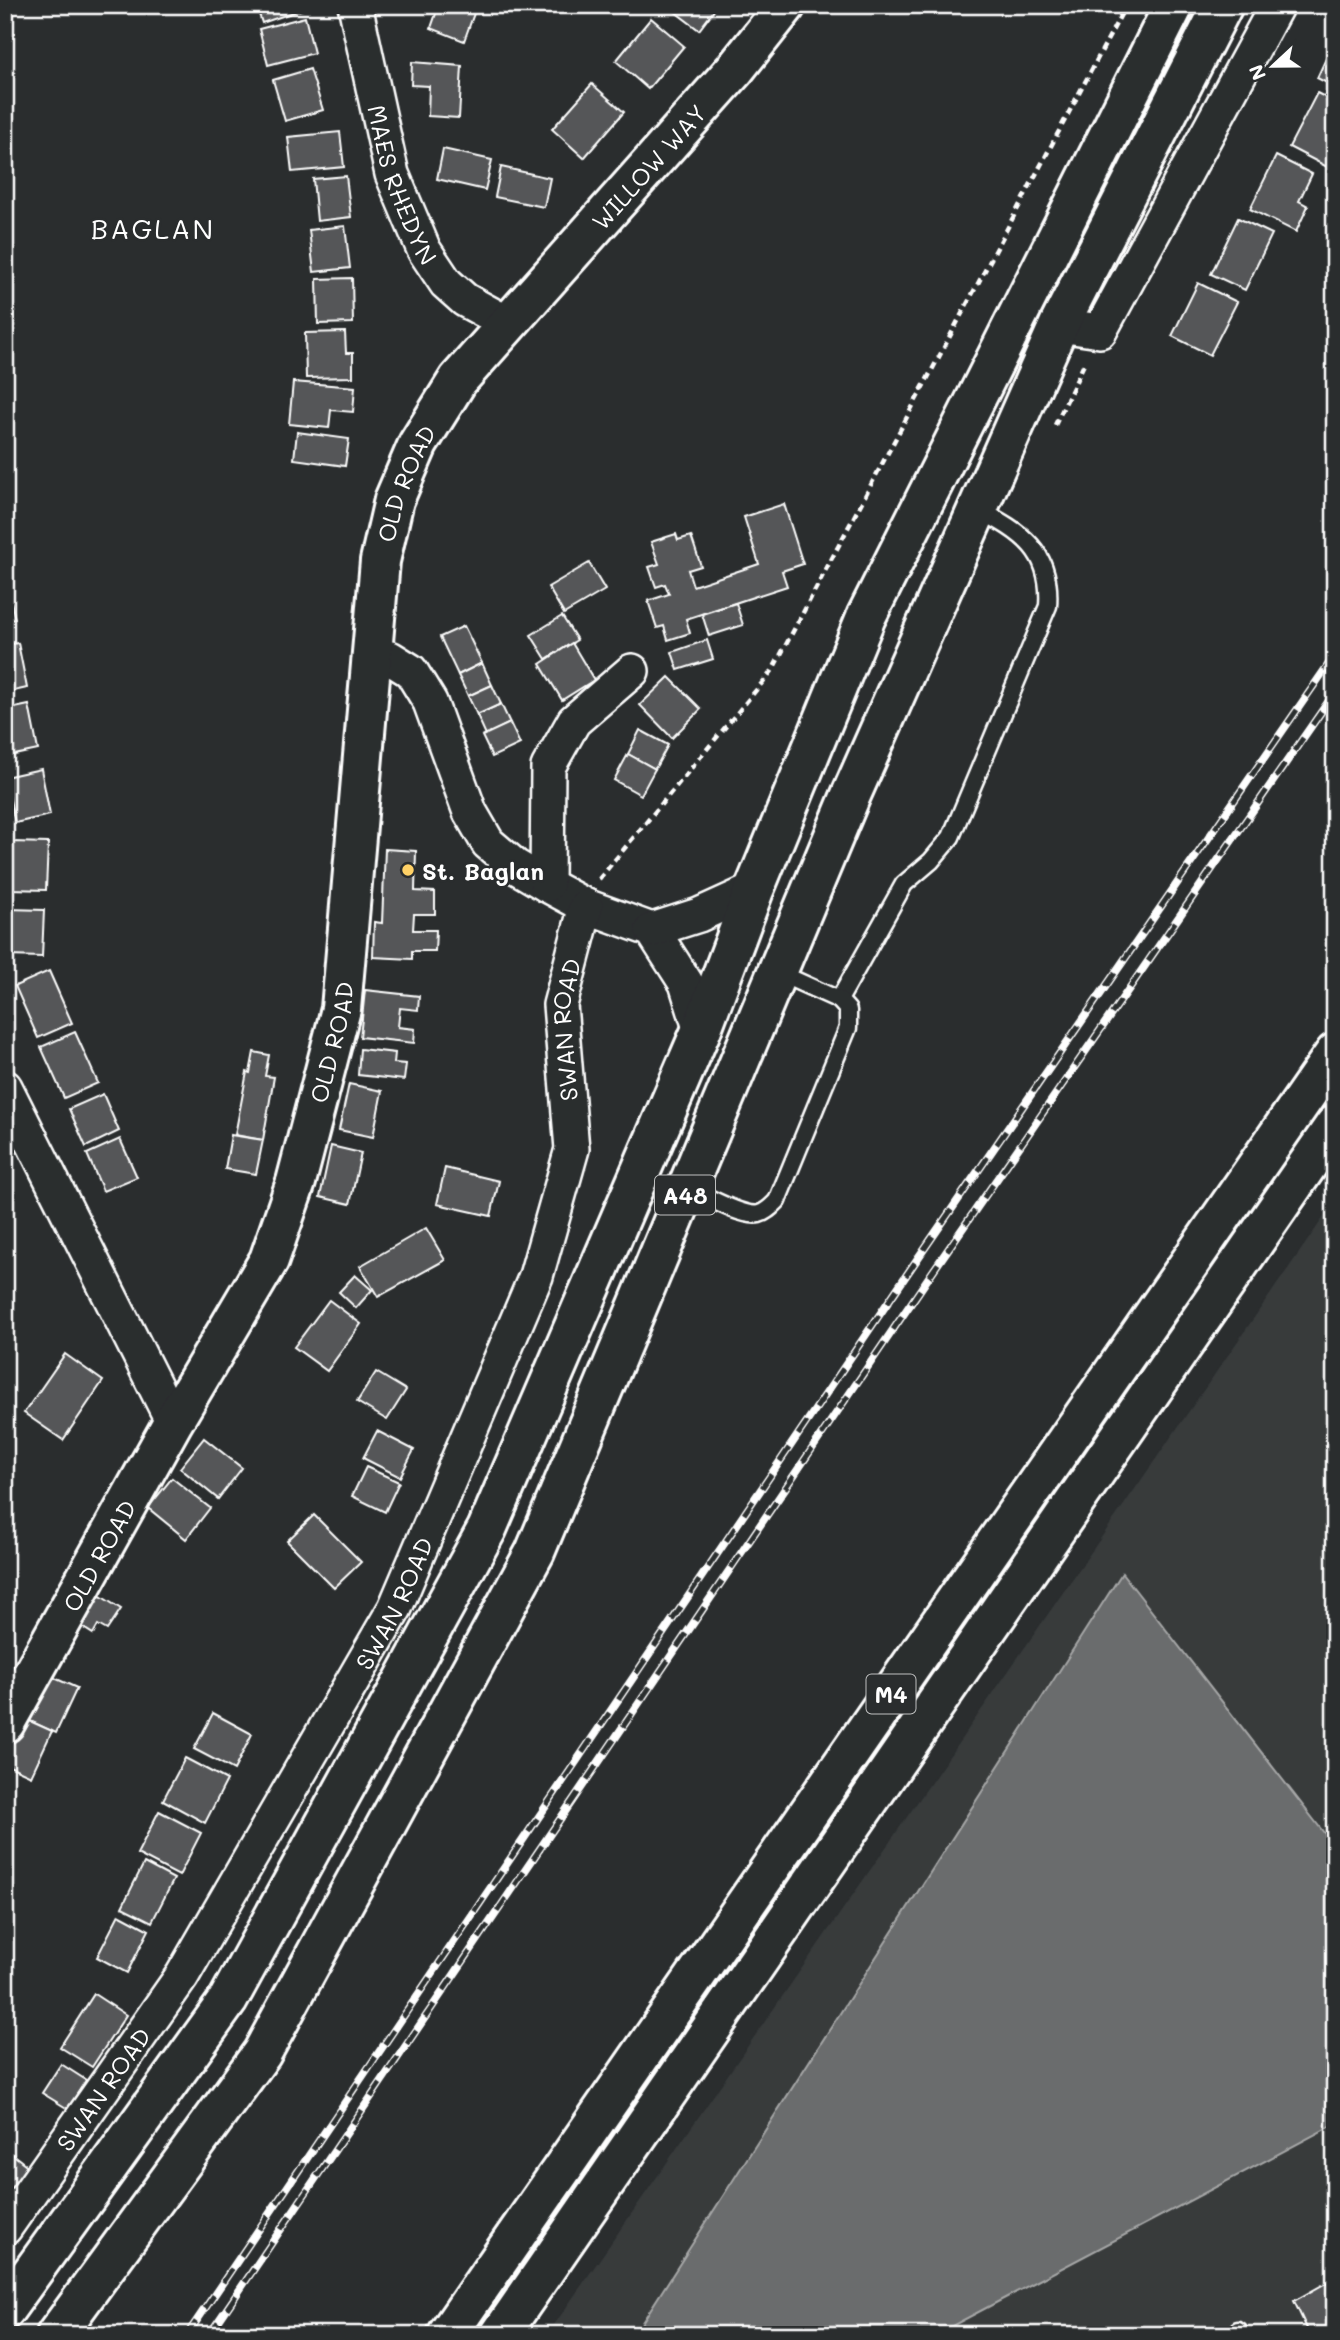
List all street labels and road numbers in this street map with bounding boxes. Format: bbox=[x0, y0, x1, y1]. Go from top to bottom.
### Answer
street label: WILLOW WAY bbox=[584, 97, 712, 236]
street label: MAES RHEDYN bbox=[362, 102, 445, 270]
street label: OLD ROAD bbox=[369, 419, 442, 545]
street label: SWAN ROAD bbox=[544, 955, 587, 1102]
street label: OLD ROAD bbox=[302, 980, 359, 1106]
road number: A48 bbox=[655, 1176, 715, 1214]
street label: OLD ROAD bbox=[55, 1494, 142, 1617]
street label: SWAN ROAD bbox=[347, 1532, 439, 1675]
road number: M4 bbox=[866, 1674, 916, 1714]
street label: SWAN ROAD bbox=[49, 2021, 157, 2157]

